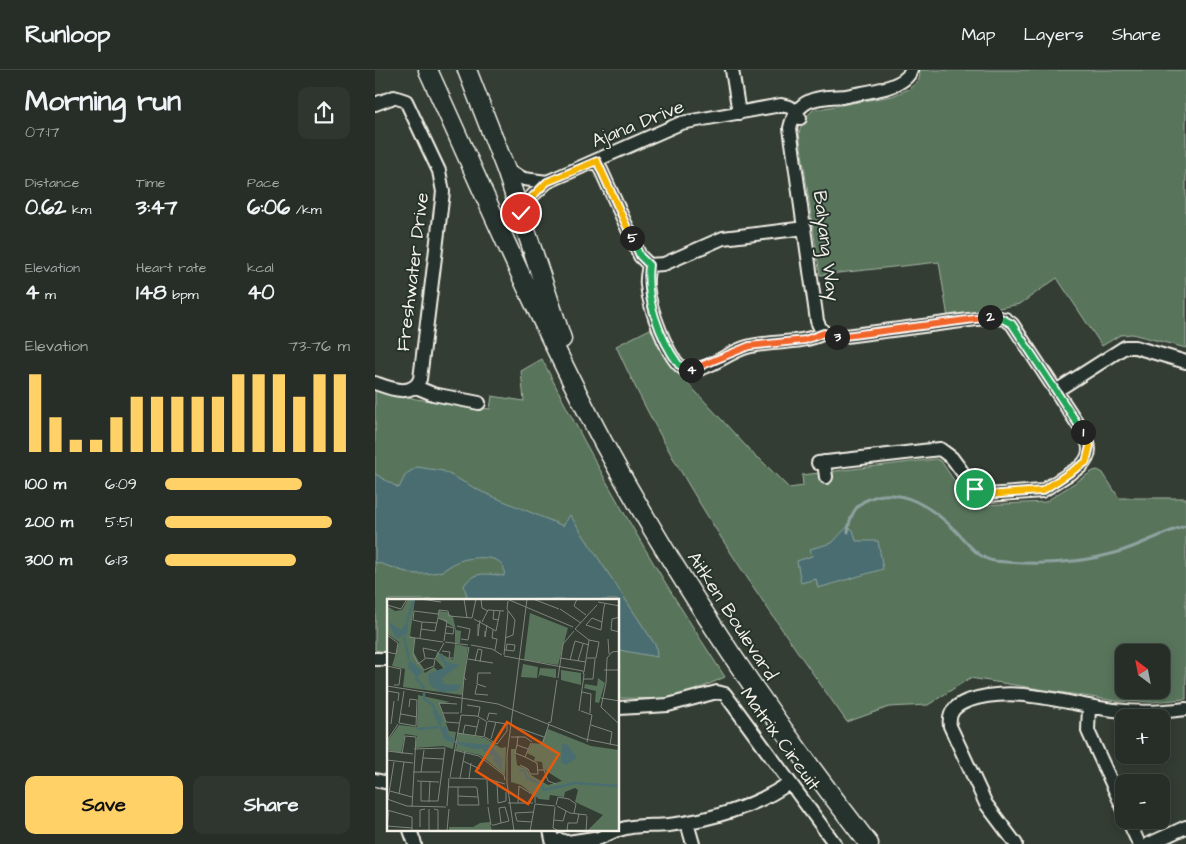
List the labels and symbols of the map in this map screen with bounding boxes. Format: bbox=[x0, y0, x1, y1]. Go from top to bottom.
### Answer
street label: Ajana Drive bbox=[588, 93, 688, 155]
street label: Balyang Way bbox=[805, 189, 846, 303]
street label: Freshwater Drive bbox=[390, 191, 436, 353]
pin bbox=[500, 192, 542, 234]
pin: 5 bbox=[619, 226, 645, 250]
pin: 2 bbox=[977, 304, 1003, 330]
pin: 3 bbox=[825, 324, 849, 350]
pin: 4 bbox=[679, 358, 703, 382]
pin: 1 bbox=[1071, 420, 1095, 444]
pin bbox=[954, 468, 996, 510]
street label: Aitken Boulevard bbox=[680, 546, 784, 686]
inset map bbox=[387, 599, 620, 832]
north arrow bbox=[1115, 644, 1170, 699]
street label: Matrix Circuit bbox=[733, 682, 827, 797]

